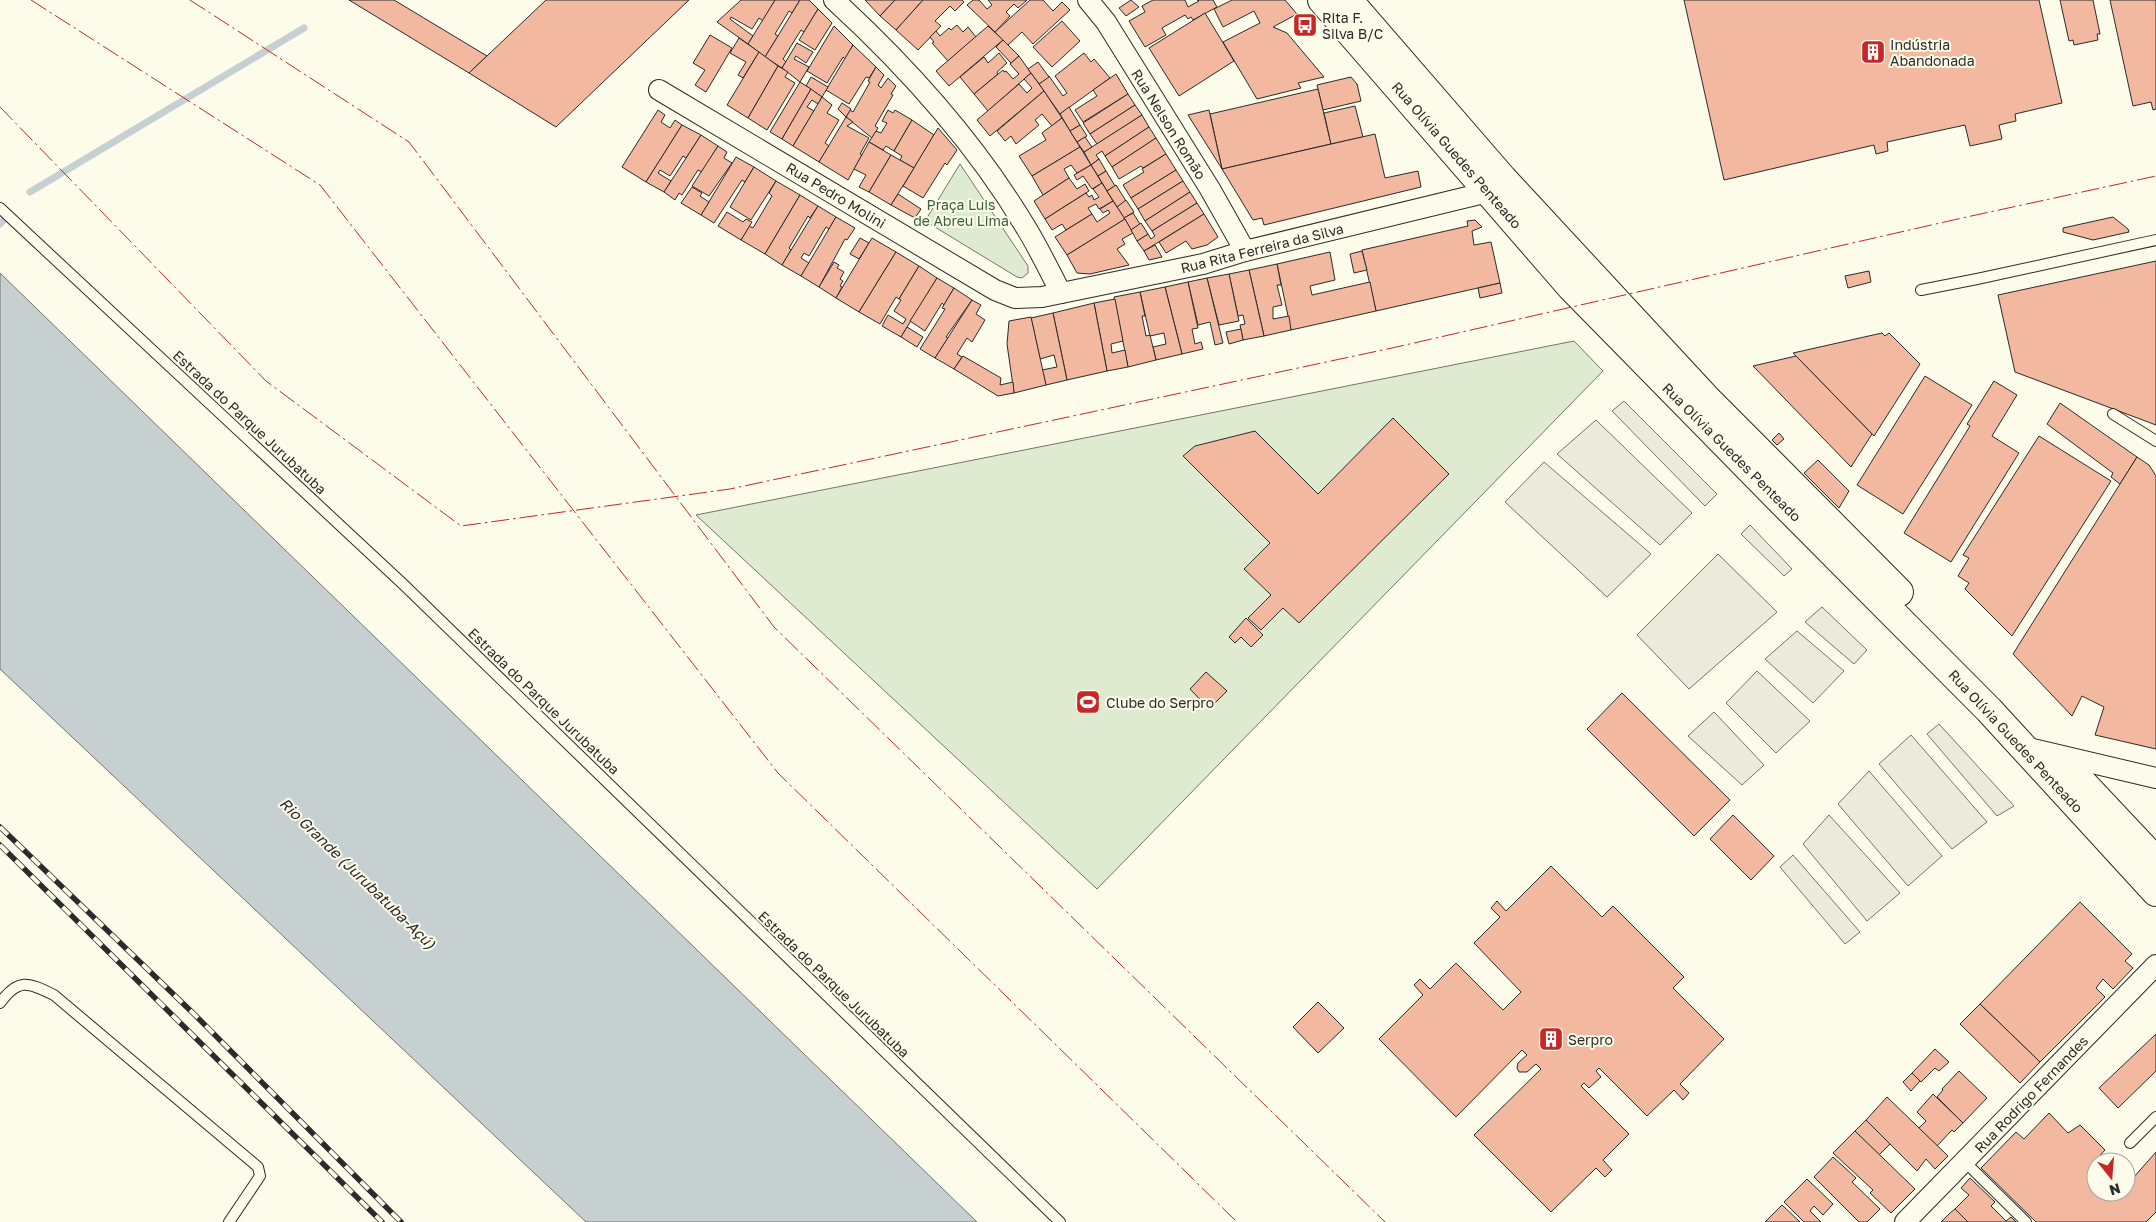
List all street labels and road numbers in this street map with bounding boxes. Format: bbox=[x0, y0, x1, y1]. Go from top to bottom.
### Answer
street label: Rua Nelson Romão bbox=[1128, 66, 1210, 182]
street label: Rua Olívia Guedes Penteado bbox=[1389, 78, 1525, 232]
street label: Rua Pedro Molini bbox=[783, 159, 889, 231]
street label: Rua Rita Ferreira da Silva bbox=[1179, 220, 1345, 276]
street label: Estrada do Parque Jurubatuba bbox=[170, 346, 330, 498]
street label: Rua Olívia Guedes Penteado bbox=[1659, 379, 1805, 525]
street label: Estrada do Parque Jurubatuba bbox=[465, 624, 623, 778]
street label: Rua Olívia Guedes Penteado bbox=[1945, 666, 2087, 816]
street label: Estrada do Parque Jurubatuba bbox=[755, 907, 913, 1061]
street label: Rua Rodrigo Fernandes bbox=[1971, 1032, 2091, 1156]

